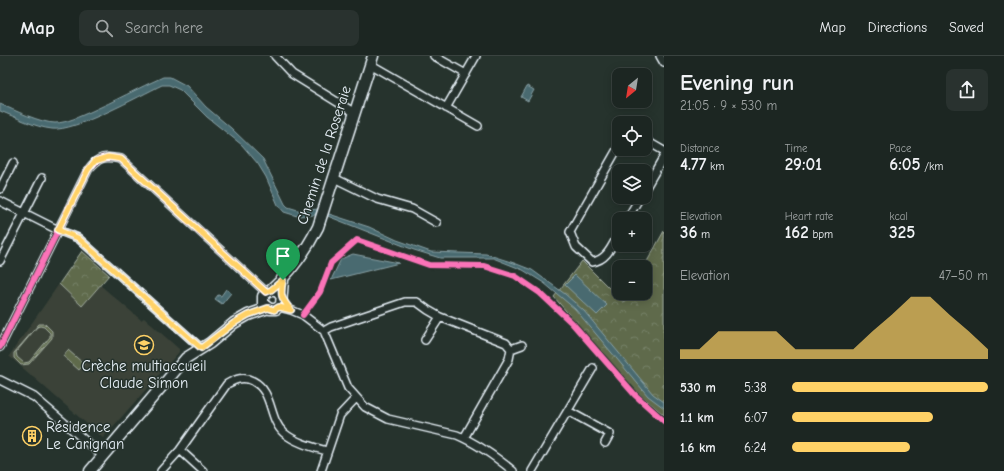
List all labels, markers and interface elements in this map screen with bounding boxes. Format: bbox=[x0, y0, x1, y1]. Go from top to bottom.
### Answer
search box bbox=[79, 10, 359, 46]
text: Map bbox=[20, 17, 55, 39]
icon: search bbox=[93, 17, 115, 39]
text: Search here bbox=[125, 19, 203, 37]
text: Map bbox=[819, 19, 846, 36]
text: Directions bbox=[868, 19, 927, 36]
text: Saved bbox=[949, 19, 984, 36]
north arrow bbox=[612, 68, 652, 108]
map controls bbox=[612, 68, 652, 300]
button: share bbox=[946, 69, 988, 111]
text: Evening run bbox=[680, 70, 794, 96]
street label: Chemin de la Roseraie bbox=[293, 83, 355, 227]
text: 21:05 · 9 × 530 m bbox=[680, 98, 777, 113]
button: locate bbox=[612, 116, 652, 156]
text: Distance bbox=[680, 142, 719, 155]
text: Time bbox=[785, 142, 808, 155]
text: Pace bbox=[889, 142, 912, 155]
text: 4.77 bbox=[680, 155, 706, 174]
text: 29:01 bbox=[785, 155, 822, 174]
text: 6:05 bbox=[889, 155, 921, 174]
text: km bbox=[706, 160, 724, 173]
text: /km bbox=[921, 160, 943, 173]
button: layers bbox=[612, 164, 652, 204]
text: Elevation bbox=[680, 210, 722, 223]
text: Heart rate bbox=[785, 210, 833, 223]
text: kcal bbox=[889, 210, 908, 223]
button: + bbox=[612, 212, 652, 252]
text: 36 bbox=[680, 223, 697, 242]
text: 162 bbox=[785, 223, 809, 242]
text: 325 bbox=[889, 223, 915, 242]
text: m bbox=[697, 228, 710, 241]
text: bpm bbox=[809, 228, 833, 241]
pin bbox=[266, 239, 300, 280]
icon: arrive bbox=[272, 245, 294, 267]
button: − bbox=[612, 260, 652, 300]
text: Elevation bbox=[680, 268, 730, 283]
text: 47–50 m bbox=[939, 268, 988, 283]
school or university icon: Crèche multiaccueil Claude Simon bbox=[133, 334, 155, 356]
place label: Crèche multiaccueil Claude Simon bbox=[81, 357, 207, 392]
text: 530 m bbox=[680, 380, 716, 395]
text: 5:38 bbox=[744, 380, 767, 395]
text: 1.1 km bbox=[680, 410, 714, 425]
text: 6:07 bbox=[744, 410, 767, 425]
place label: Résidence Le Carignan bbox=[46, 418, 124, 453]
building icon: Résidence Le Carignan bbox=[21, 425, 43, 447]
text: 1.6 km bbox=[680, 440, 716, 455]
text: 6:24 bbox=[744, 440, 766, 455]

